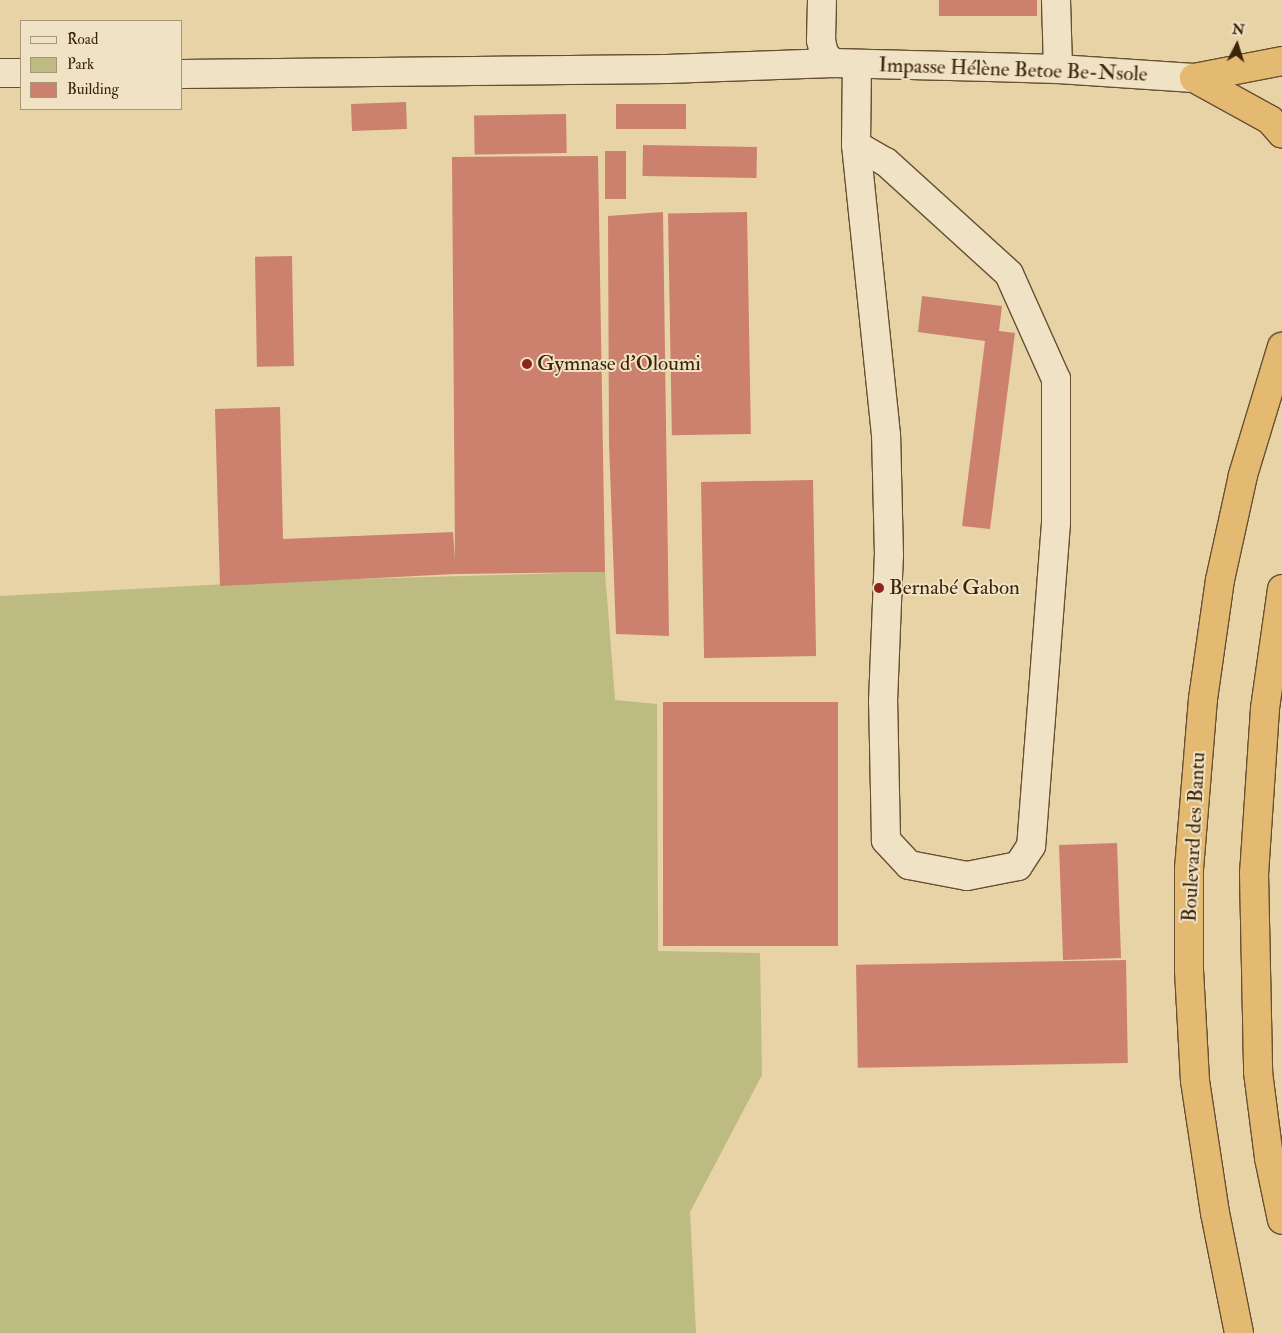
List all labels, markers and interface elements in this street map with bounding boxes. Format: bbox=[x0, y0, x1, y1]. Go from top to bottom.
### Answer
legend bbox=[20, 20, 182, 110]
north arrow bbox=[1212, 20, 1262, 70]
text: N bbox=[1231, 21, 1245, 39]
text: Road bbox=[67, 30, 98, 49]
street label: Impasse Hélène Betoe Be-Nsole bbox=[878, 53, 1148, 87]
text: Park bbox=[67, 55, 94, 74]
text: Building bbox=[67, 80, 119, 99]
place label: Gymnase d'Oloumi bbox=[537, 351, 701, 377]
marker: Gymnase d'Oloumi bbox=[521, 358, 533, 370]
place label: Bernabé Gabon bbox=[889, 575, 1020, 601]
marker: Bernabé Gabon bbox=[873, 582, 885, 594]
street label: Boulevard des Bantu bbox=[1177, 751, 1211, 923]

